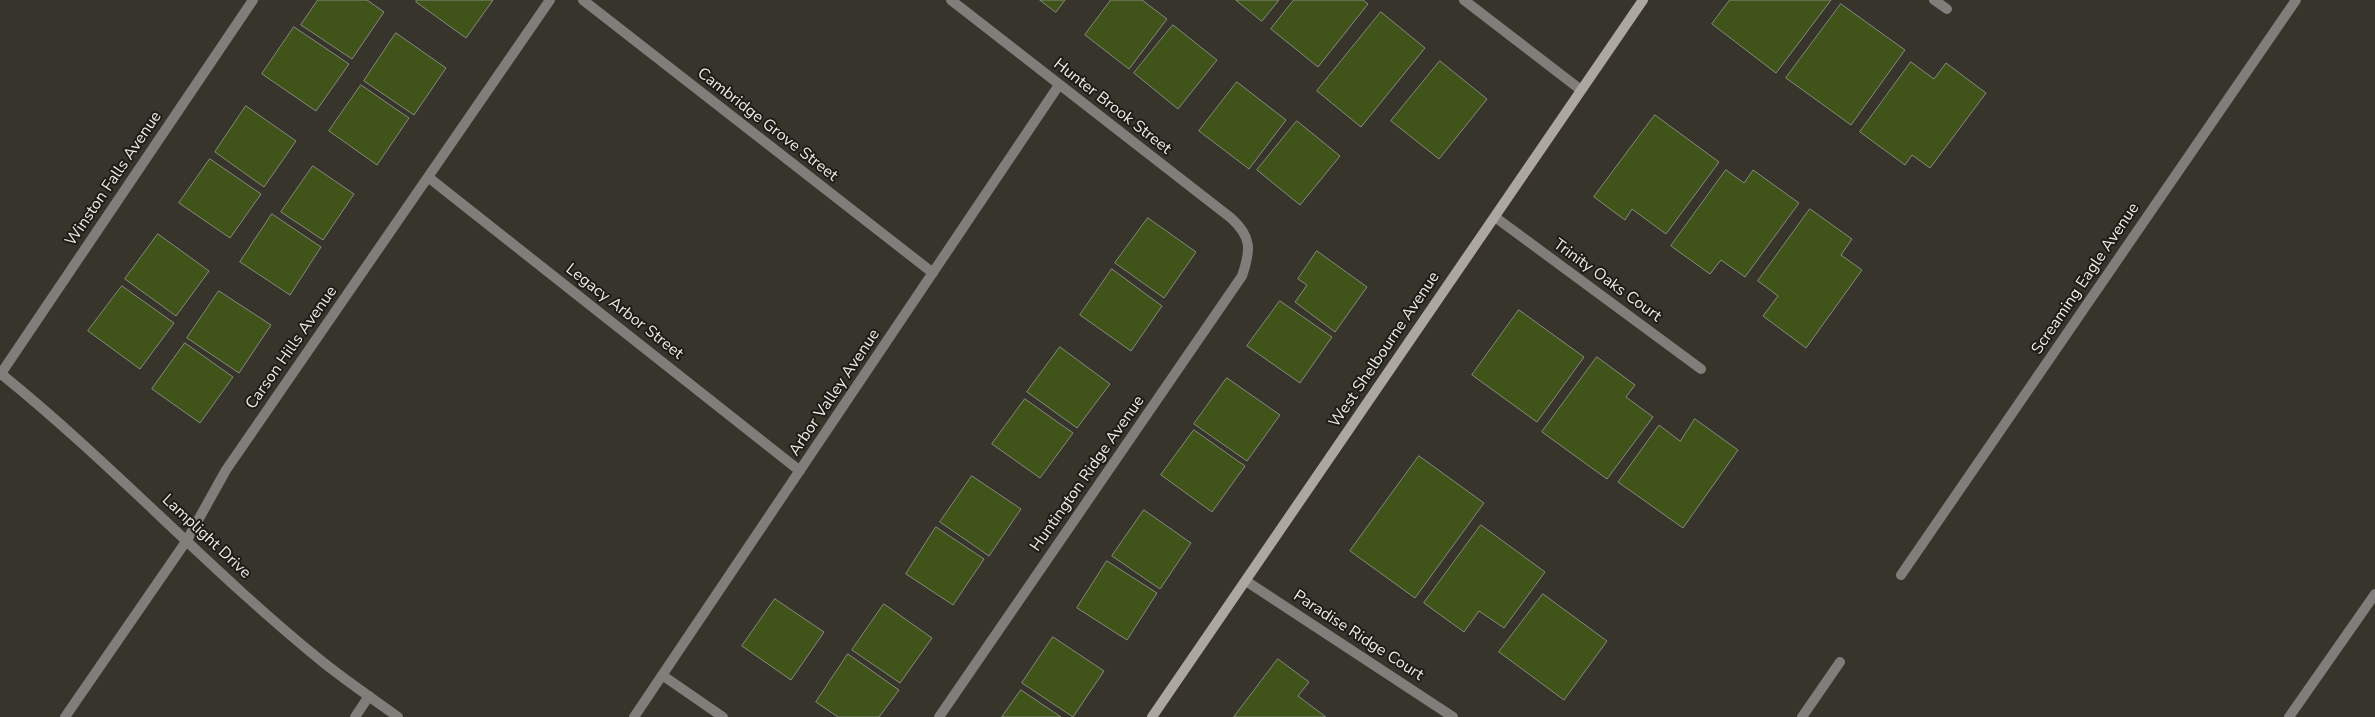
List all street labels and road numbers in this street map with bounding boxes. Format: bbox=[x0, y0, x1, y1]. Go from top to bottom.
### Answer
street label: Hunter Brook Street bbox=[1049, 55, 1175, 159]
street label: Cambridge Grove Street bbox=[693, 64, 841, 186]
street label: Winston Falls Avenue bbox=[62, 108, 166, 250]
street label: Screaming Eagle Avenue bbox=[2028, 200, 2144, 358]
street label: Trinity Oaks Court bbox=[1549, 235, 1665, 327]
street label: Legacy Arbor Street bbox=[561, 260, 687, 364]
street label: West Shelbourne Avenue bbox=[1326, 268, 1444, 432]
street label: Carson Hills Avenue bbox=[242, 283, 342, 413]
street label: Arbor Valley Avenue bbox=[785, 326, 885, 460]
street label: Huntington Ridge Avenue bbox=[1027, 392, 1149, 556]
street label: Lamplight Drive bbox=[157, 491, 255, 583]
street label: Paradise Ridge Court bbox=[1289, 587, 1427, 685]

